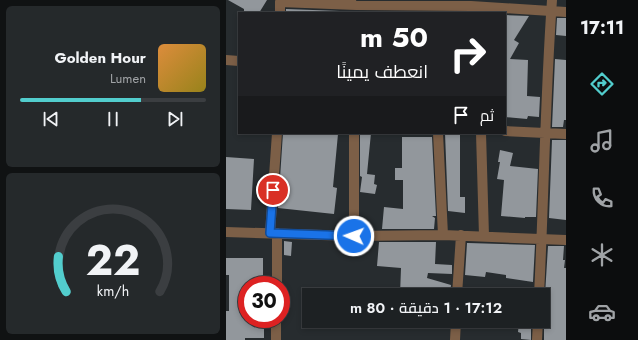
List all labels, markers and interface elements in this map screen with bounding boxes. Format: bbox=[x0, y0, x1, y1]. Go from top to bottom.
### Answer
text: 17:11 bbox=[580, 15, 624, 41]
text: 50 m bbox=[360, 17, 428, 58]
icon: right bbox=[442, 28, 494, 80]
text: Golden Hour bbox=[54, 47, 146, 69]
text: انعطف يمينًا bbox=[336, 59, 428, 85]
text: Lumen bbox=[110, 69, 146, 88]
icon: directions bbox=[588, 70, 616, 98]
icon: arrive bbox=[450, 104, 472, 126]
text: ثم bbox=[480, 105, 494, 127]
icon: previous bbox=[40, 108, 62, 130]
icon: pause bbox=[102, 108, 124, 130]
icon: next bbox=[164, 108, 186, 130]
icon: music bbox=[588, 127, 616, 155]
pin bbox=[256, 173, 290, 207]
icon: arrive bbox=[262, 179, 284, 201]
icon: phone bbox=[588, 184, 616, 212]
position arrow bbox=[333, 215, 375, 257]
text: 22 bbox=[86, 229, 140, 290]
icon: climate bbox=[588, 241, 616, 269]
speed limit sign: 30 bbox=[238, 276, 290, 328]
text: km/h bbox=[97, 280, 129, 300]
text: 17:12 · 1 دقيقة · 80 m bbox=[350, 297, 502, 319]
icon: car bbox=[588, 298, 616, 326]

